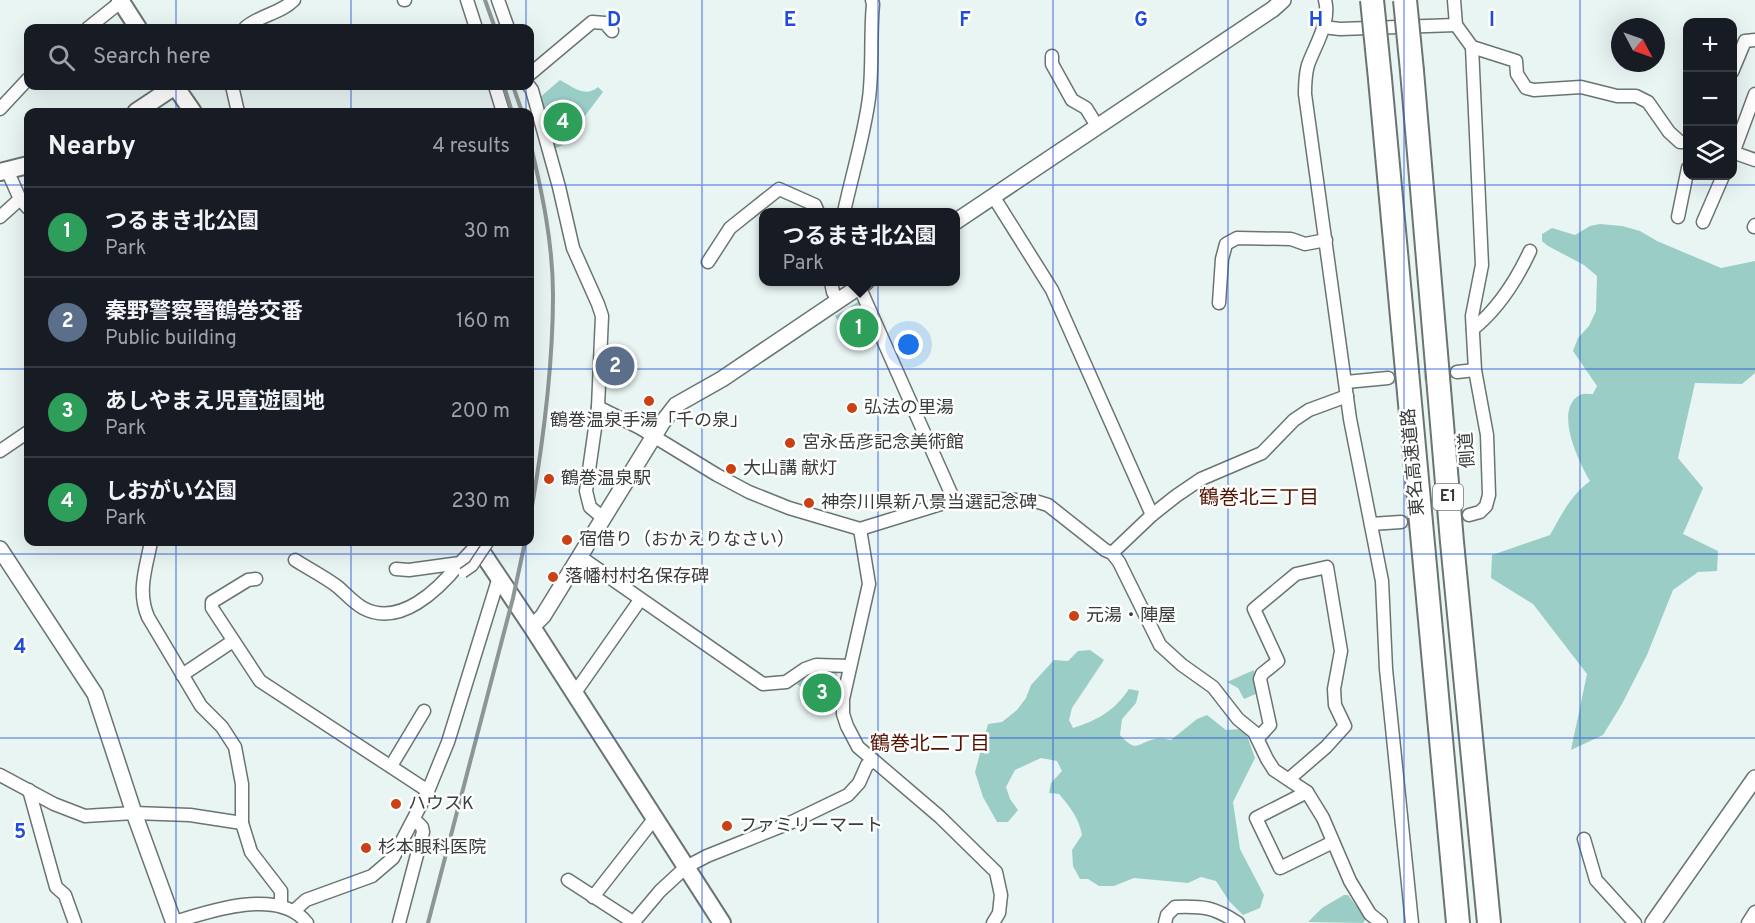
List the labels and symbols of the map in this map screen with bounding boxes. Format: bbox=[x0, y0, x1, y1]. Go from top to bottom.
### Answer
text: D bbox=[607, 8, 621, 34]
text: E bbox=[784, 8, 796, 34]
text: F bbox=[959, 8, 971, 34]
text: G bbox=[1134, 8, 1148, 34]
text: H bbox=[1309, 8, 1323, 34]
text: I bbox=[1489, 8, 1495, 34]
north arrow bbox=[1611, 18, 1665, 72]
pin: 4 bbox=[544, 100, 582, 144]
pin: 1 bbox=[840, 306, 878, 350]
your location bbox=[894, 330, 923, 359]
pin: 2 bbox=[596, 344, 634, 388]
marker: 鶴巻温泉手湯「千の泉」 bbox=[642, 394, 656, 408]
place label: 弘法の里湯 bbox=[864, 397, 954, 420]
marker: 弘法の里湯 bbox=[845, 401, 859, 415]
street label: 東名高速道路 bbox=[1398, 407, 1430, 517]
place label: 鶴巻温泉手湯「千の泉」 bbox=[550, 410, 748, 433]
street label: 側道 bbox=[1455, 431, 1481, 469]
place label: 宮永岳彦記念美術館 bbox=[802, 432, 964, 455]
marker: 宮永岳彦記念美術館 bbox=[783, 436, 797, 450]
place label: 大山講 献灯 bbox=[743, 458, 837, 481]
marker: 大山講 献灯 bbox=[724, 462, 738, 476]
place label: 鶴巻温泉駅 bbox=[561, 468, 651, 491]
marker: 鶴巻温泉駅 bbox=[542, 472, 556, 486]
road number: E1 bbox=[1433, 484, 1463, 510]
district label: 鶴巻北三丁目 bbox=[1199, 486, 1319, 512]
place label: 神奈川県新八景当選記念碑 bbox=[821, 492, 1037, 515]
marker: 神奈川県新八景当選記念碑 bbox=[802, 496, 816, 510]
place label: 宿借り（おかえりなさい） bbox=[579, 529, 795, 552]
marker: 宿借り（おかえりなさい） bbox=[560, 533, 574, 547]
place label: 落幡村村名保存碑 bbox=[565, 566, 709, 589]
marker: 落幡村村名保存碑 bbox=[546, 570, 560, 584]
place label: 元湯・陣屋 bbox=[1086, 605, 1176, 628]
marker: 元湯・陣屋 bbox=[1067, 609, 1081, 623]
text: 4 bbox=[14, 635, 26, 661]
pin: 3 bbox=[802, 670, 842, 716]
district label: 鶴巻北二丁目 bbox=[870, 732, 990, 758]
place label: ハウスK bbox=[408, 793, 474, 816]
marker: ハウスK bbox=[389, 797, 403, 811]
place label: ファミリーマート bbox=[739, 815, 883, 838]
marker: ファミリーマート bbox=[720, 819, 734, 833]
text: 5 bbox=[14, 820, 26, 846]
place label: 杉本眼科医院 bbox=[378, 837, 486, 860]
marker: 杉本眼科医院 bbox=[359, 841, 373, 855]

